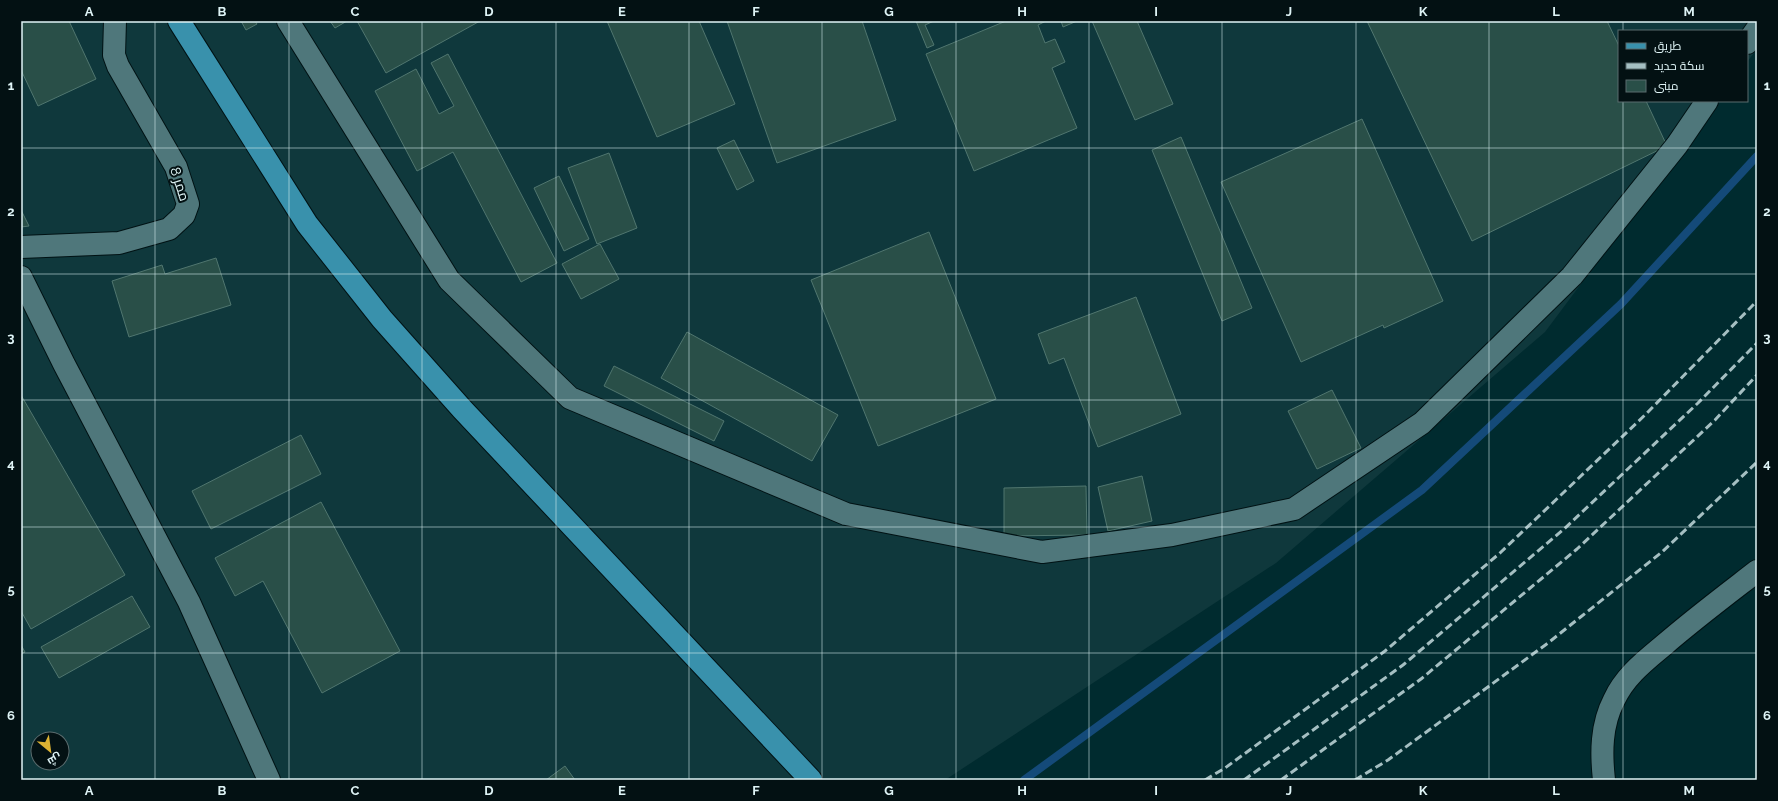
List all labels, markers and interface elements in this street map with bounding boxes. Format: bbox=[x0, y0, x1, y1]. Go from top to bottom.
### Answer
text: A bbox=[85, 4, 94, 19]
text: B bbox=[218, 4, 227, 19]
text: C bbox=[351, 4, 360, 19]
text: D bbox=[484, 4, 494, 19]
text: E bbox=[618, 4, 626, 19]
text: F bbox=[752, 4, 760, 19]
text: G bbox=[884, 4, 894, 19]
text: H bbox=[1017, 4, 1027, 19]
text: I bbox=[1154, 4, 1158, 19]
text: J bbox=[1286, 4, 1292, 19]
text: K bbox=[1419, 4, 1428, 19]
text: L bbox=[1552, 4, 1560, 19]
text: M bbox=[1683, 4, 1695, 19]
legend bbox=[1618, 30, 1748, 102]
text: طريق bbox=[1654, 39, 1682, 53]
text: سكة حديد bbox=[1654, 59, 1705, 73]
text: 1 bbox=[8, 78, 15, 93]
text: 1 bbox=[1764, 78, 1771, 93]
text: مبنى bbox=[1654, 79, 1679, 93]
street label: ممر 8 bbox=[167, 165, 193, 203]
text: 2 bbox=[7, 204, 15, 219]
text: 2 bbox=[1763, 204, 1771, 219]
text: 3 bbox=[7, 330, 15, 345]
text: 3 bbox=[1763, 330, 1771, 345]
text: 4 bbox=[7, 456, 15, 471]
text: 4 bbox=[1763, 456, 1771, 471]
text: 5 bbox=[7, 582, 15, 597]
text: 5 bbox=[1763, 582, 1771, 597]
text: 6 bbox=[7, 708, 15, 723]
text: 6 bbox=[1763, 708, 1771, 723]
north arrow bbox=[30, 731, 70, 771]
text: ش bbox=[45, 750, 64, 768]
text: A bbox=[85, 783, 94, 798]
text: B bbox=[218, 783, 227, 798]
text: C bbox=[351, 783, 360, 798]
text: D bbox=[484, 783, 494, 798]
text: E bbox=[618, 783, 626, 798]
text: F bbox=[752, 783, 760, 798]
text: G bbox=[884, 783, 894, 798]
text: H bbox=[1017, 783, 1027, 798]
text: I bbox=[1154, 783, 1158, 798]
text: J bbox=[1286, 783, 1292, 798]
text: K bbox=[1419, 783, 1428, 798]
text: L bbox=[1552, 783, 1560, 798]
text: M bbox=[1683, 783, 1695, 798]

